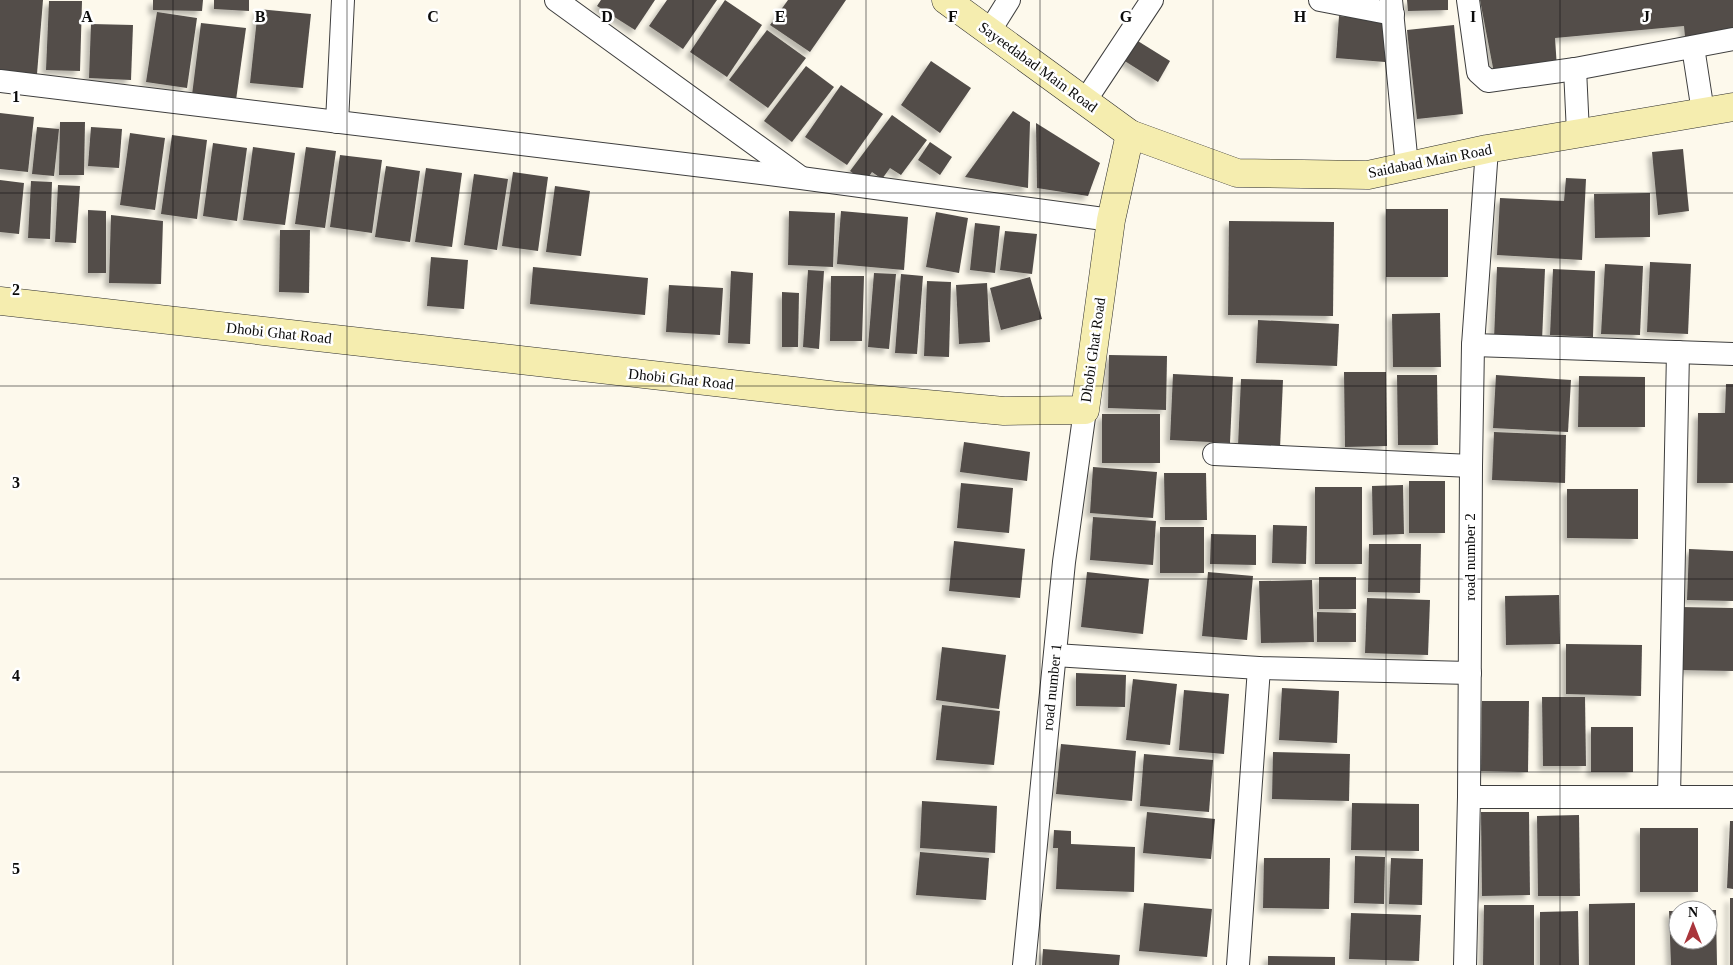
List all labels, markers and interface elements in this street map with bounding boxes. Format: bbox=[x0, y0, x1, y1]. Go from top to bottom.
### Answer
text: A bbox=[81, 8, 93, 25]
text: B bbox=[255, 8, 266, 25]
text: C bbox=[427, 8, 439, 25]
text: D bbox=[601, 8, 613, 25]
text: E bbox=[775, 8, 785, 25]
text: F bbox=[948, 8, 958, 25]
text: G bbox=[1120, 8, 1133, 25]
text: H bbox=[1294, 8, 1307, 25]
text: I bbox=[1470, 8, 1476, 25]
text: J bbox=[1642, 8, 1650, 25]
street label: Sayeedabad Main Road bbox=[976, 19, 1101, 116]
text: 1 bbox=[12, 88, 20, 105]
street label: Saidabad Main Road bbox=[1367, 141, 1494, 181]
text: 2 bbox=[12, 281, 20, 298]
street label: Dhobi Ghat Road bbox=[1078, 296, 1108, 404]
street label: Dhobi Ghat Road bbox=[226, 320, 333, 347]
street label: Dhobi Ghat Road bbox=[628, 366, 735, 393]
text: 3 bbox=[12, 474, 20, 491]
street label: road number 2 bbox=[1462, 513, 1478, 601]
street label: road number 1 bbox=[1039, 643, 1065, 731]
text: 4 bbox=[12, 667, 20, 684]
text: 5 bbox=[12, 860, 20, 877]
north arrow bbox=[1668, 900, 1718, 950]
text: N bbox=[1688, 905, 1698, 920]

